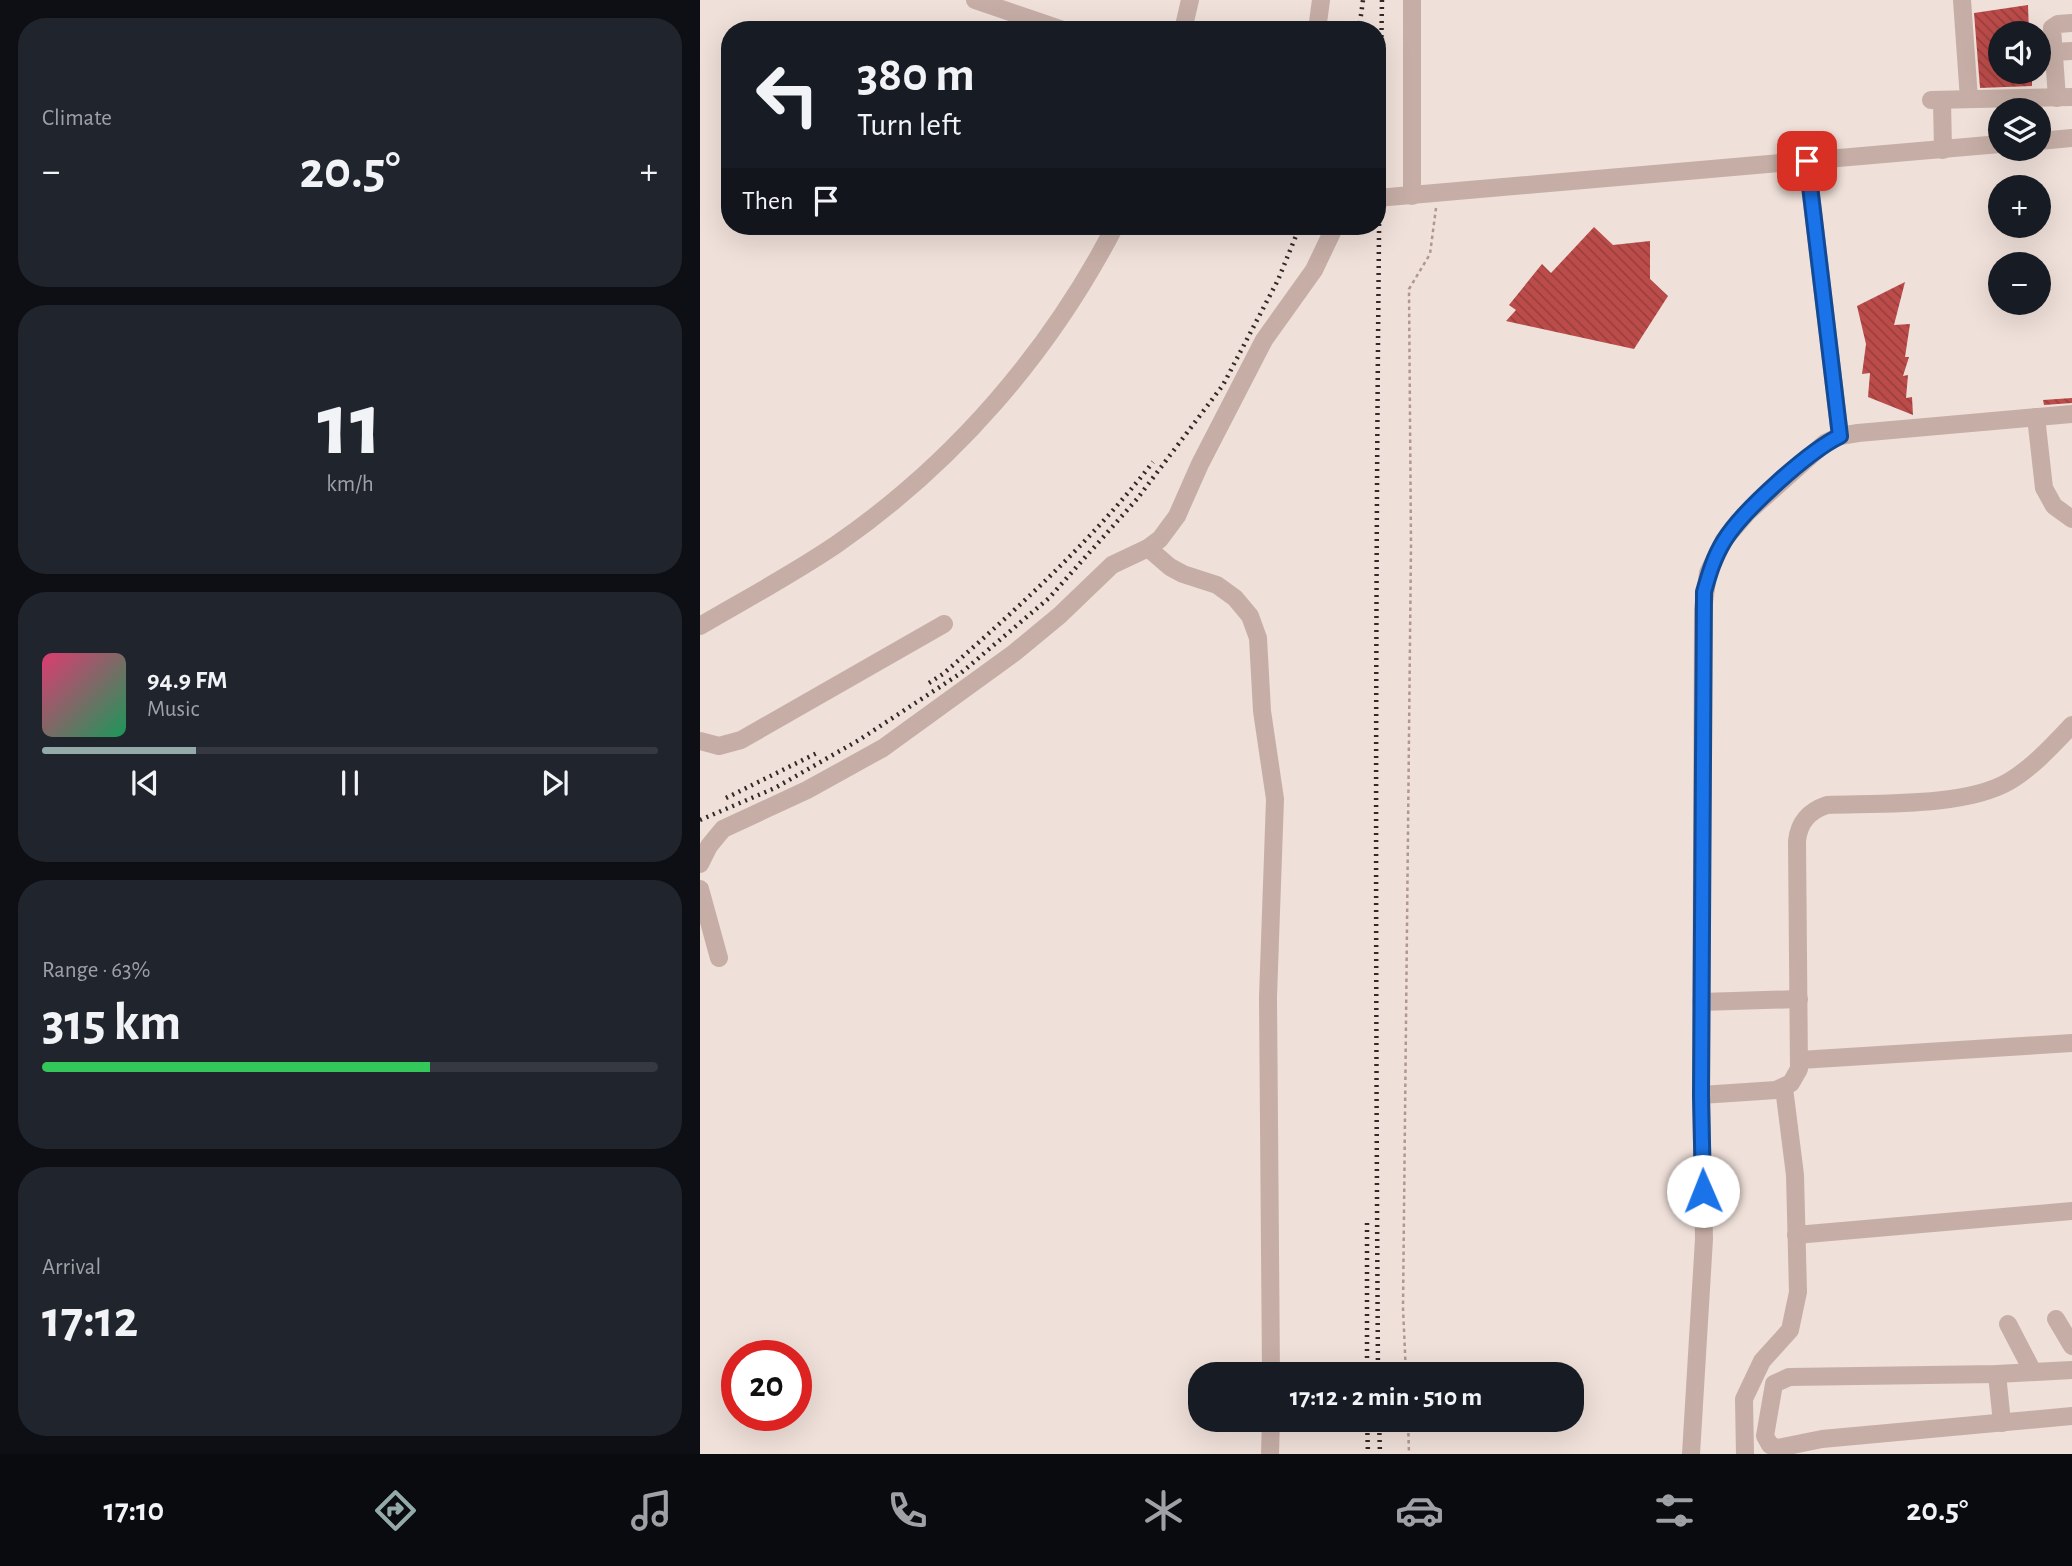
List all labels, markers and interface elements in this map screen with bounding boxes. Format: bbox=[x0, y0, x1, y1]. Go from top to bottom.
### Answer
map controls bbox=[1988, 21, 2051, 315]
button: sound bbox=[1988, 21, 2051, 84]
icon: left bbox=[742, 49, 833, 140]
text: 380 m bbox=[857, 51, 975, 100]
button: layers bbox=[1988, 98, 2051, 161]
text: Climate bbox=[42, 107, 112, 130]
text: Turn left bbox=[857, 109, 961, 141]
pin bbox=[1777, 131, 1837, 191]
icon: arrive bbox=[1788, 142, 1826, 180]
text: 20.5° bbox=[299, 145, 401, 197]
text: − bbox=[42, 153, 60, 191]
text: + bbox=[640, 153, 658, 191]
button: + bbox=[1988, 175, 2051, 238]
icon: arrive bbox=[807, 182, 845, 220]
text: Then bbox=[742, 188, 793, 214]
button: − bbox=[1988, 252, 2051, 315]
text: 11 bbox=[317, 380, 383, 471]
text: km/h bbox=[326, 473, 374, 496]
text: 94.9 FM bbox=[147, 667, 227, 693]
text: Music bbox=[147, 698, 199, 721]
icon: previous bbox=[126, 764, 164, 802]
icon: pause bbox=[331, 764, 369, 802]
icon: next bbox=[536, 764, 574, 802]
text: Range · 63% bbox=[42, 959, 150, 982]
text: 315 km bbox=[42, 997, 181, 1049]
position arrow bbox=[1666, 1154, 1740, 1228]
text: Arrival bbox=[42, 1256, 101, 1279]
text: 17:12 bbox=[42, 1294, 138, 1346]
speed limit sign: 20 bbox=[721, 1340, 812, 1431]
text: 17:12 · 2 min · 510 m bbox=[1290, 1384, 1482, 1410]
icon: directions bbox=[371, 1486, 420, 1535]
icon: music bbox=[627, 1486, 676, 1535]
icon: phone bbox=[883, 1486, 932, 1535]
icon: climate bbox=[1139, 1486, 1188, 1535]
icon: car bbox=[1395, 1486, 1444, 1535]
icon: filters bbox=[1650, 1486, 1699, 1535]
text: 17:10 bbox=[103, 1494, 164, 1526]
text: 20.5° bbox=[1906, 1494, 1968, 1526]

